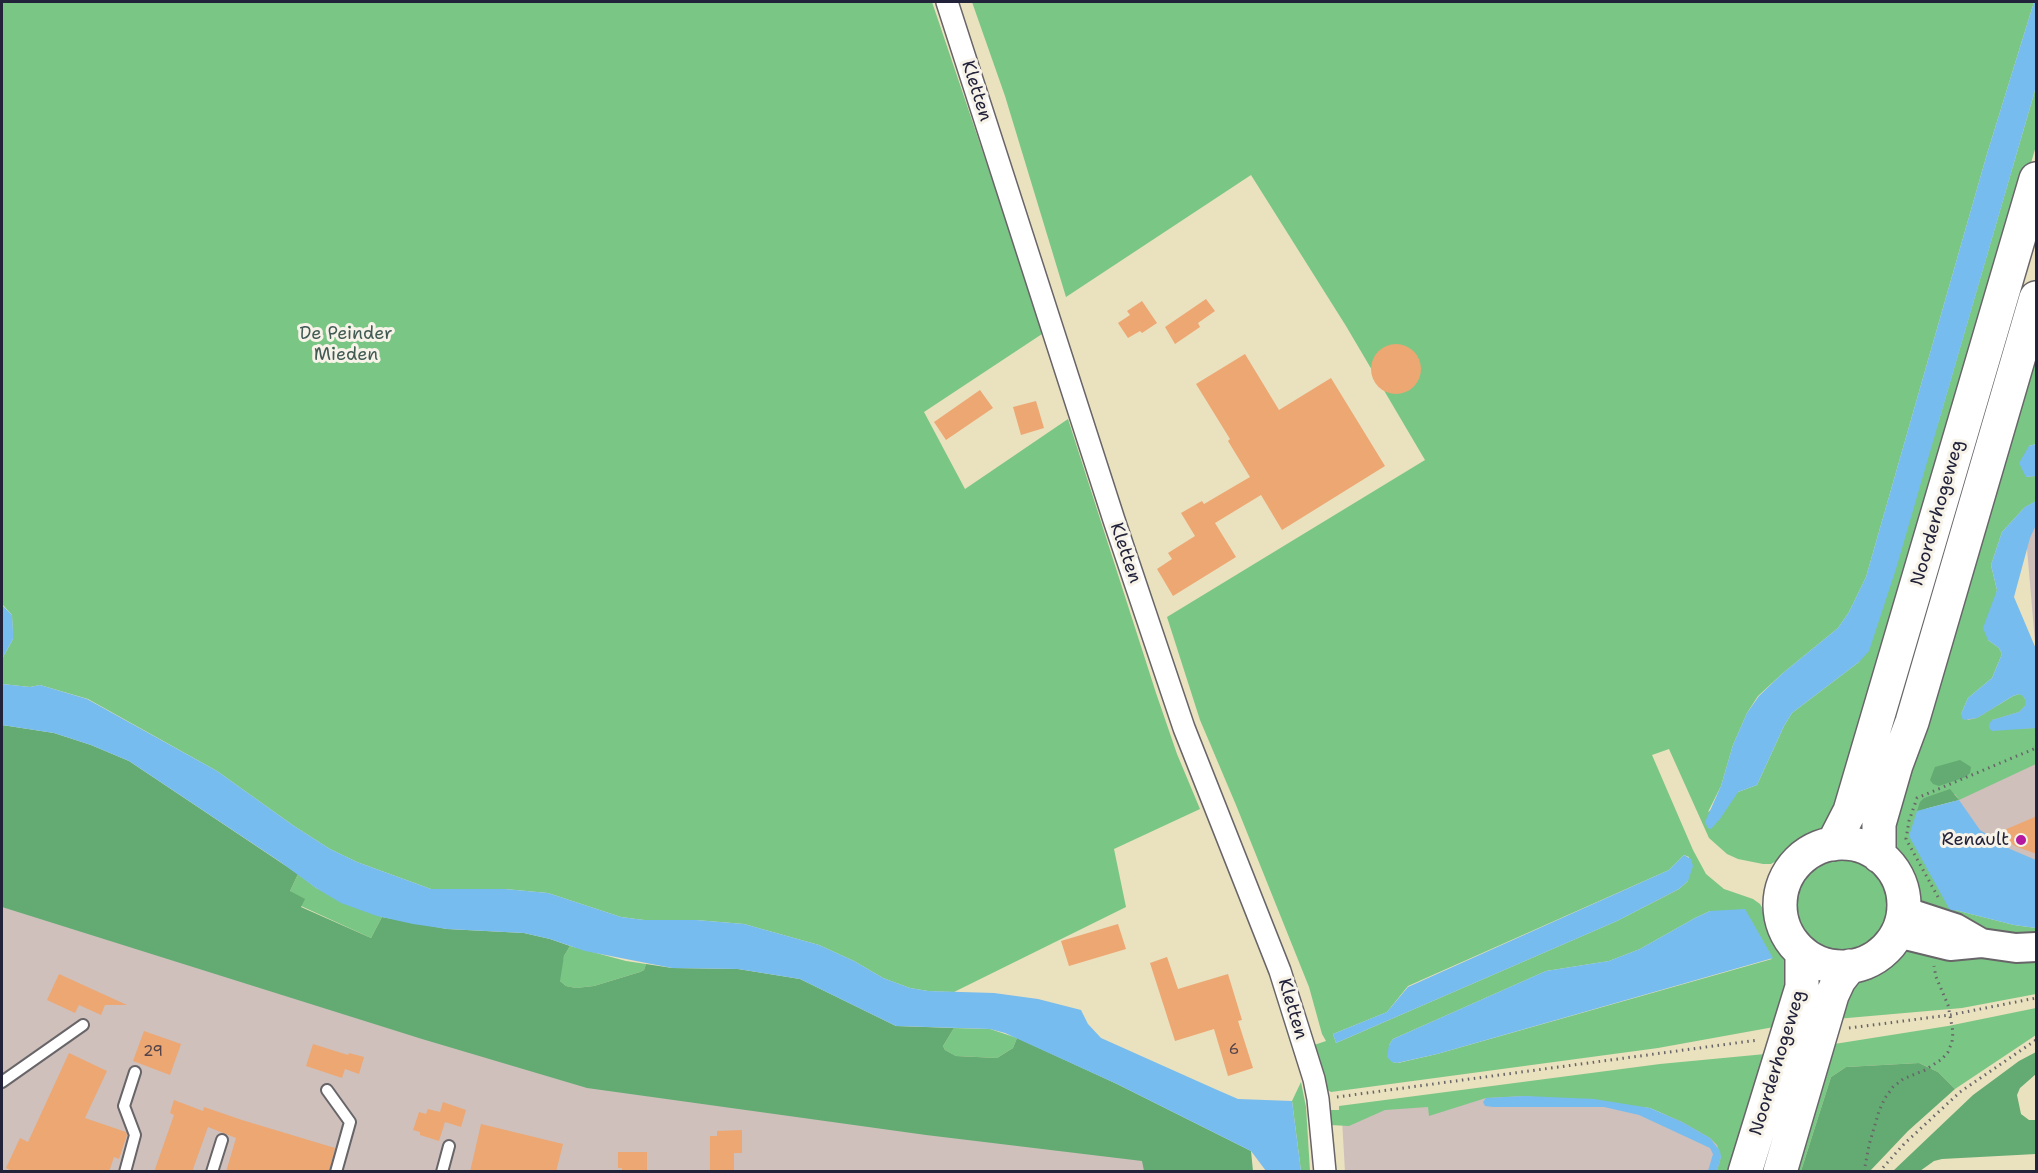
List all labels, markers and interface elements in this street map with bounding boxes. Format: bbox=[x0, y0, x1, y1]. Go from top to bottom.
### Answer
street label: Kletten bbox=[956, 58, 996, 124]
park label: De Peinder Mieden bbox=[299, 323, 393, 366]
street label: Noorderhogeweg bbox=[1907, 437, 1969, 589]
street label: Kletten bbox=[1105, 520, 1145, 586]
place label: Renault bbox=[1941, 829, 2009, 851]
marker: Renault bbox=[2014, 833, 2028, 847]
street label: Kletten bbox=[1273, 976, 1311, 1042]
street label: Noorderhogeweg bbox=[1746, 988, 1810, 1138]
house number: 6 bbox=[1229, 1041, 1239, 1059]
house number: 29 bbox=[143, 1043, 163, 1061]

